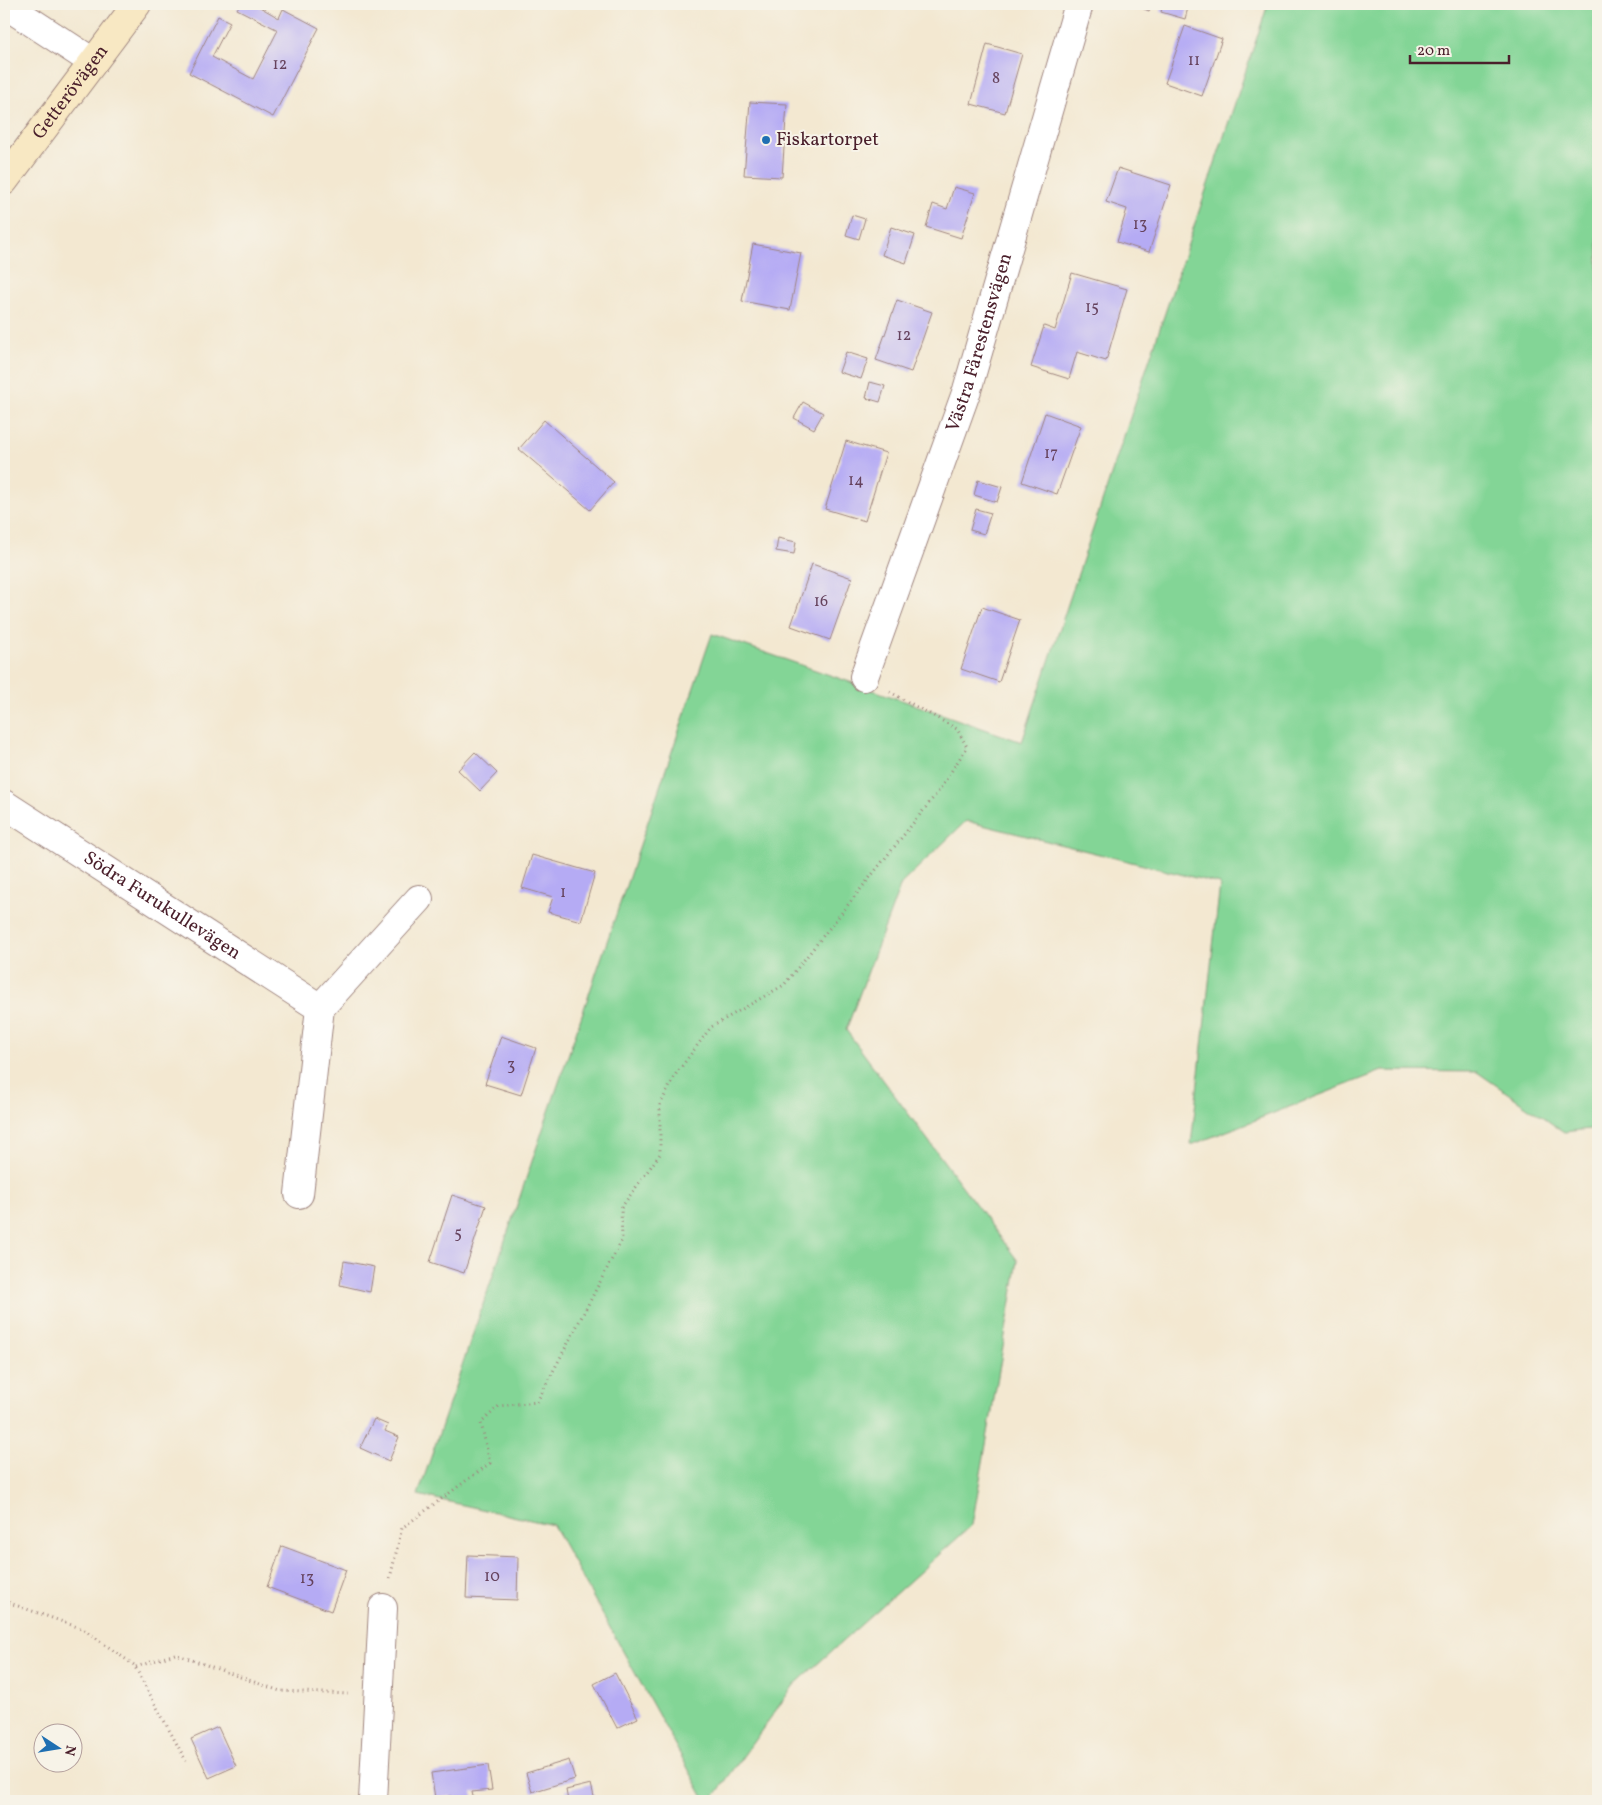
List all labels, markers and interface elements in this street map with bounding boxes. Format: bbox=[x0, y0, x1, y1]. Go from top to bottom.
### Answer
scale bar bbox=[1410, 32, 1508, 64]
street label: Getterövägen bbox=[27, 40, 115, 145]
text: 20 m bbox=[1417, 41, 1450, 62]
house number: 11 bbox=[1188, 50, 1200, 72]
house number: 12 bbox=[273, 54, 287, 76]
house number: 8 bbox=[992, 68, 1000, 90]
place label: Fiskartorpet bbox=[776, 127, 879, 153]
marker: Fiskartorpet bbox=[760, 134, 772, 146]
house number: 13 bbox=[1133, 214, 1147, 236]
street label: Västra Fårestensvägen bbox=[940, 250, 1019, 436]
house number: 15 bbox=[1085, 297, 1099, 319]
house number: 12 bbox=[897, 325, 911, 347]
house number: 17 bbox=[1044, 443, 1058, 465]
house number: 14 bbox=[848, 470, 864, 492]
house number: 16 bbox=[814, 591, 828, 613]
street label: Södra Furukullevägen bbox=[78, 845, 246, 967]
house number: 1 bbox=[560, 882, 566, 904]
house number: 3 bbox=[507, 1055, 515, 1077]
house number: 5 bbox=[454, 1223, 462, 1245]
house number: 10 bbox=[484, 1566, 500, 1588]
house number: 13 bbox=[300, 1568, 314, 1590]
north arrow bbox=[32, 1722, 82, 1772]
text: N bbox=[59, 1743, 80, 1757]

